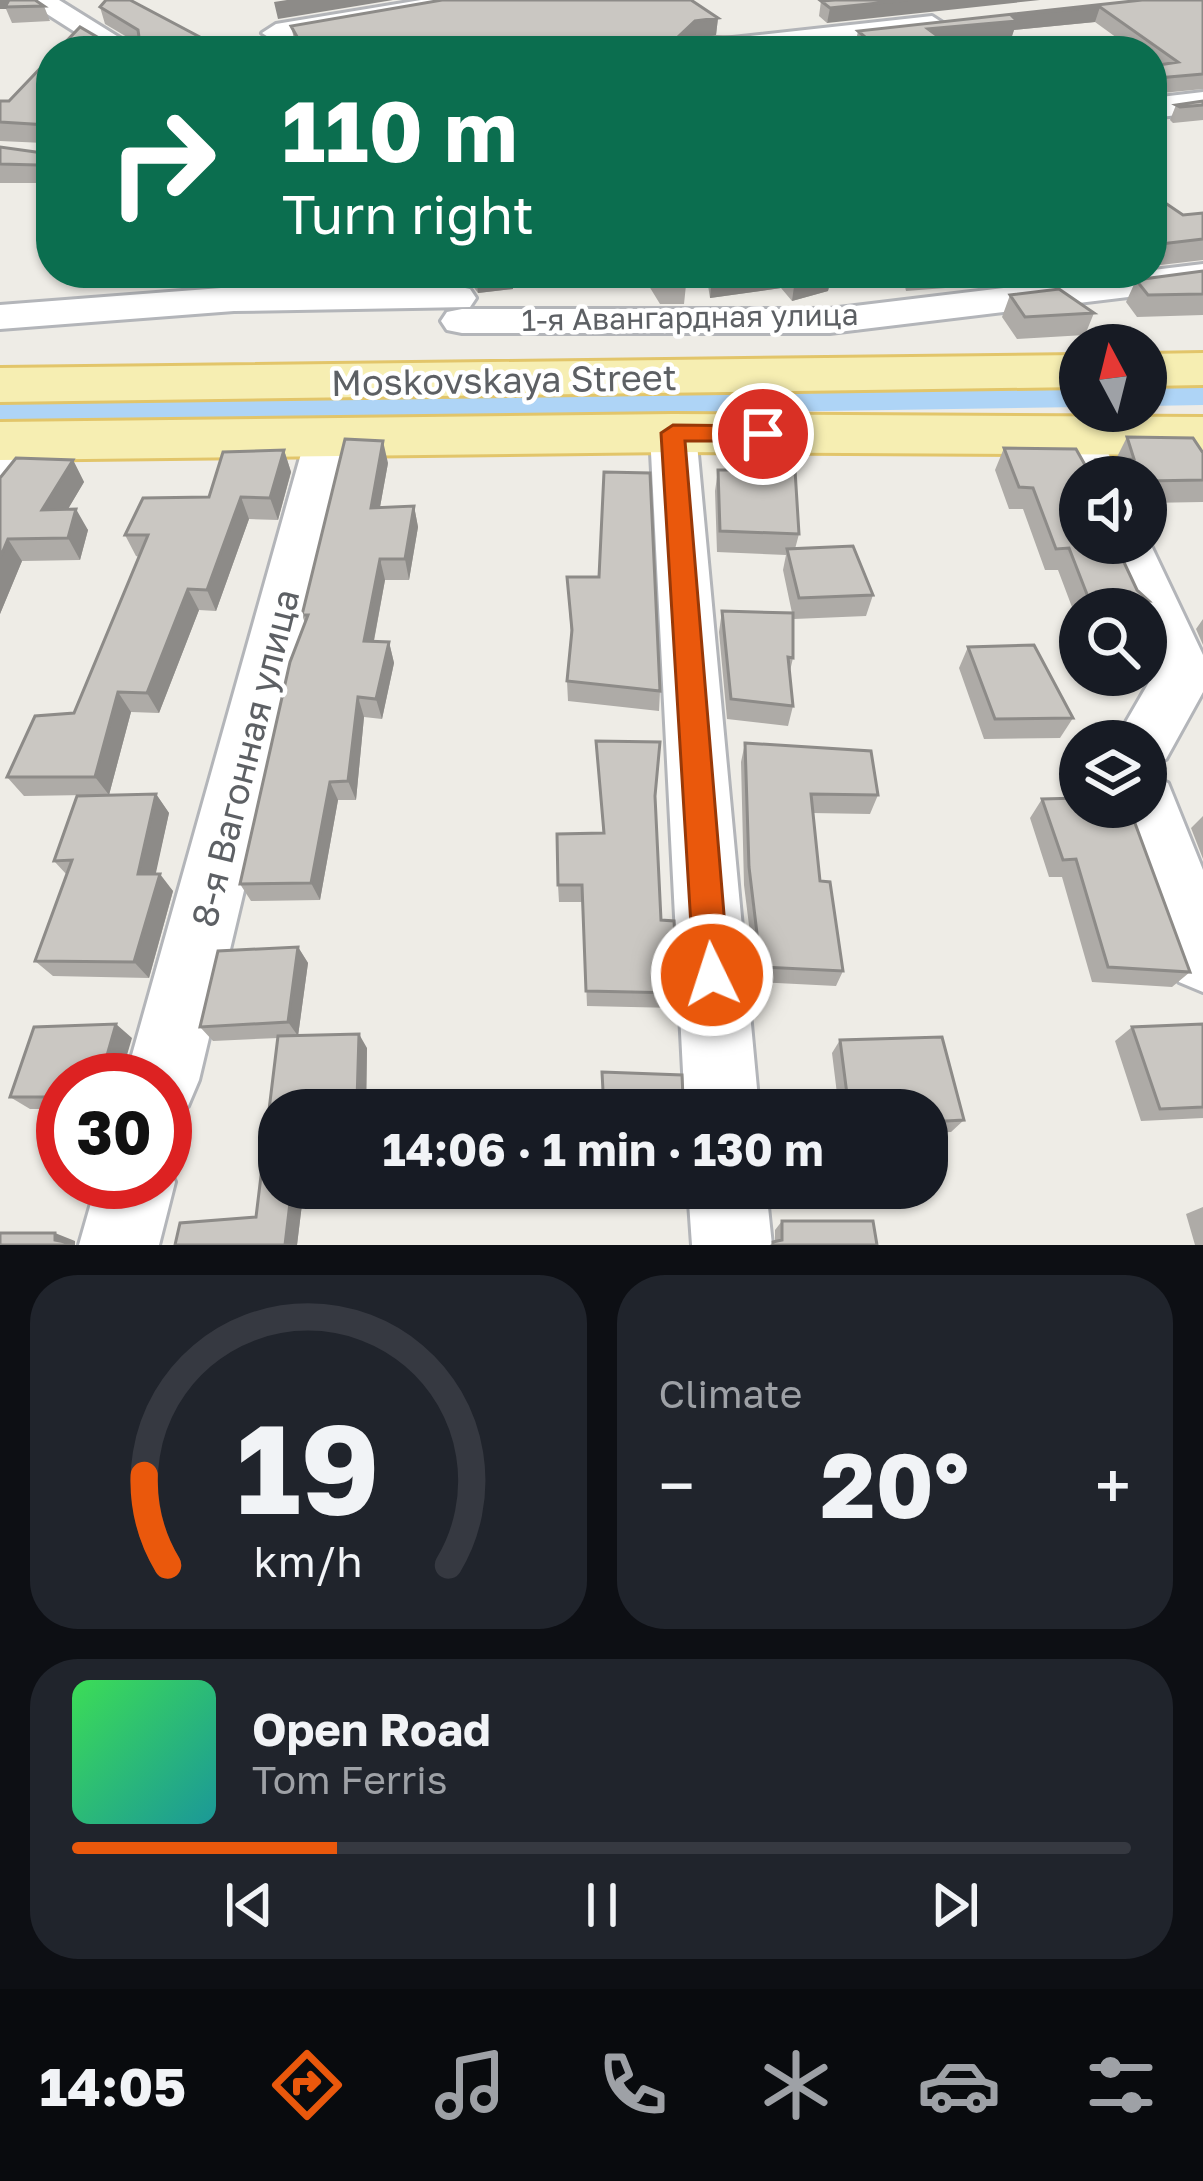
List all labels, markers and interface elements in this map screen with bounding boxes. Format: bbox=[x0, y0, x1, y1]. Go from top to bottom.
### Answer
text: 110 m bbox=[282, 80, 518, 180]
icon: right bbox=[84, 84, 240, 240]
text: Turn right bbox=[282, 181, 534, 246]
street label: 1-я Авангардная улица bbox=[521, 296, 859, 338]
north arrow bbox=[1059, 324, 1167, 432]
map controls bbox=[1059, 324, 1167, 828]
street label: Moskovskaya Street bbox=[331, 355, 677, 404]
pin bbox=[712, 383, 814, 485]
icon: arrive bbox=[730, 401, 796, 467]
button: sound bbox=[1059, 456, 1167, 564]
street label: 8-я Вагонная улица bbox=[182, 584, 307, 931]
button: search bbox=[1059, 588, 1167, 696]
button: layers bbox=[1059, 720, 1167, 828]
position arrow bbox=[649, 912, 775, 1038]
speed limit sign: 30 bbox=[36, 1053, 192, 1209]
text: 14:06 · 1 min · 130 m bbox=[382, 1122, 824, 1176]
text: Climate bbox=[659, 1370, 802, 1417]
text: 19 bbox=[236, 1392, 380, 1541]
text: 20° bbox=[821, 1430, 969, 1538]
text: − bbox=[659, 1445, 695, 1525]
text: + bbox=[1095, 1445, 1131, 1525]
text: km/h bbox=[254, 1535, 363, 1586]
text: Open Road bbox=[252, 1702, 491, 1756]
text: Tom Ferris bbox=[252, 1756, 447, 1803]
icon: previous bbox=[216, 1872, 282, 1938]
icon: pause bbox=[569, 1872, 635, 1938]
icon: next bbox=[922, 1872, 988, 1938]
icon: directions bbox=[265, 2043, 349, 2127]
icon: music bbox=[428, 2043, 512, 2127]
icon: phone bbox=[591, 2043, 675, 2127]
icon: climate bbox=[754, 2043, 838, 2127]
icon: car bbox=[917, 2043, 1001, 2127]
icon: filters bbox=[1079, 2043, 1163, 2127]
text: 14:05 bbox=[39, 2053, 186, 2118]

